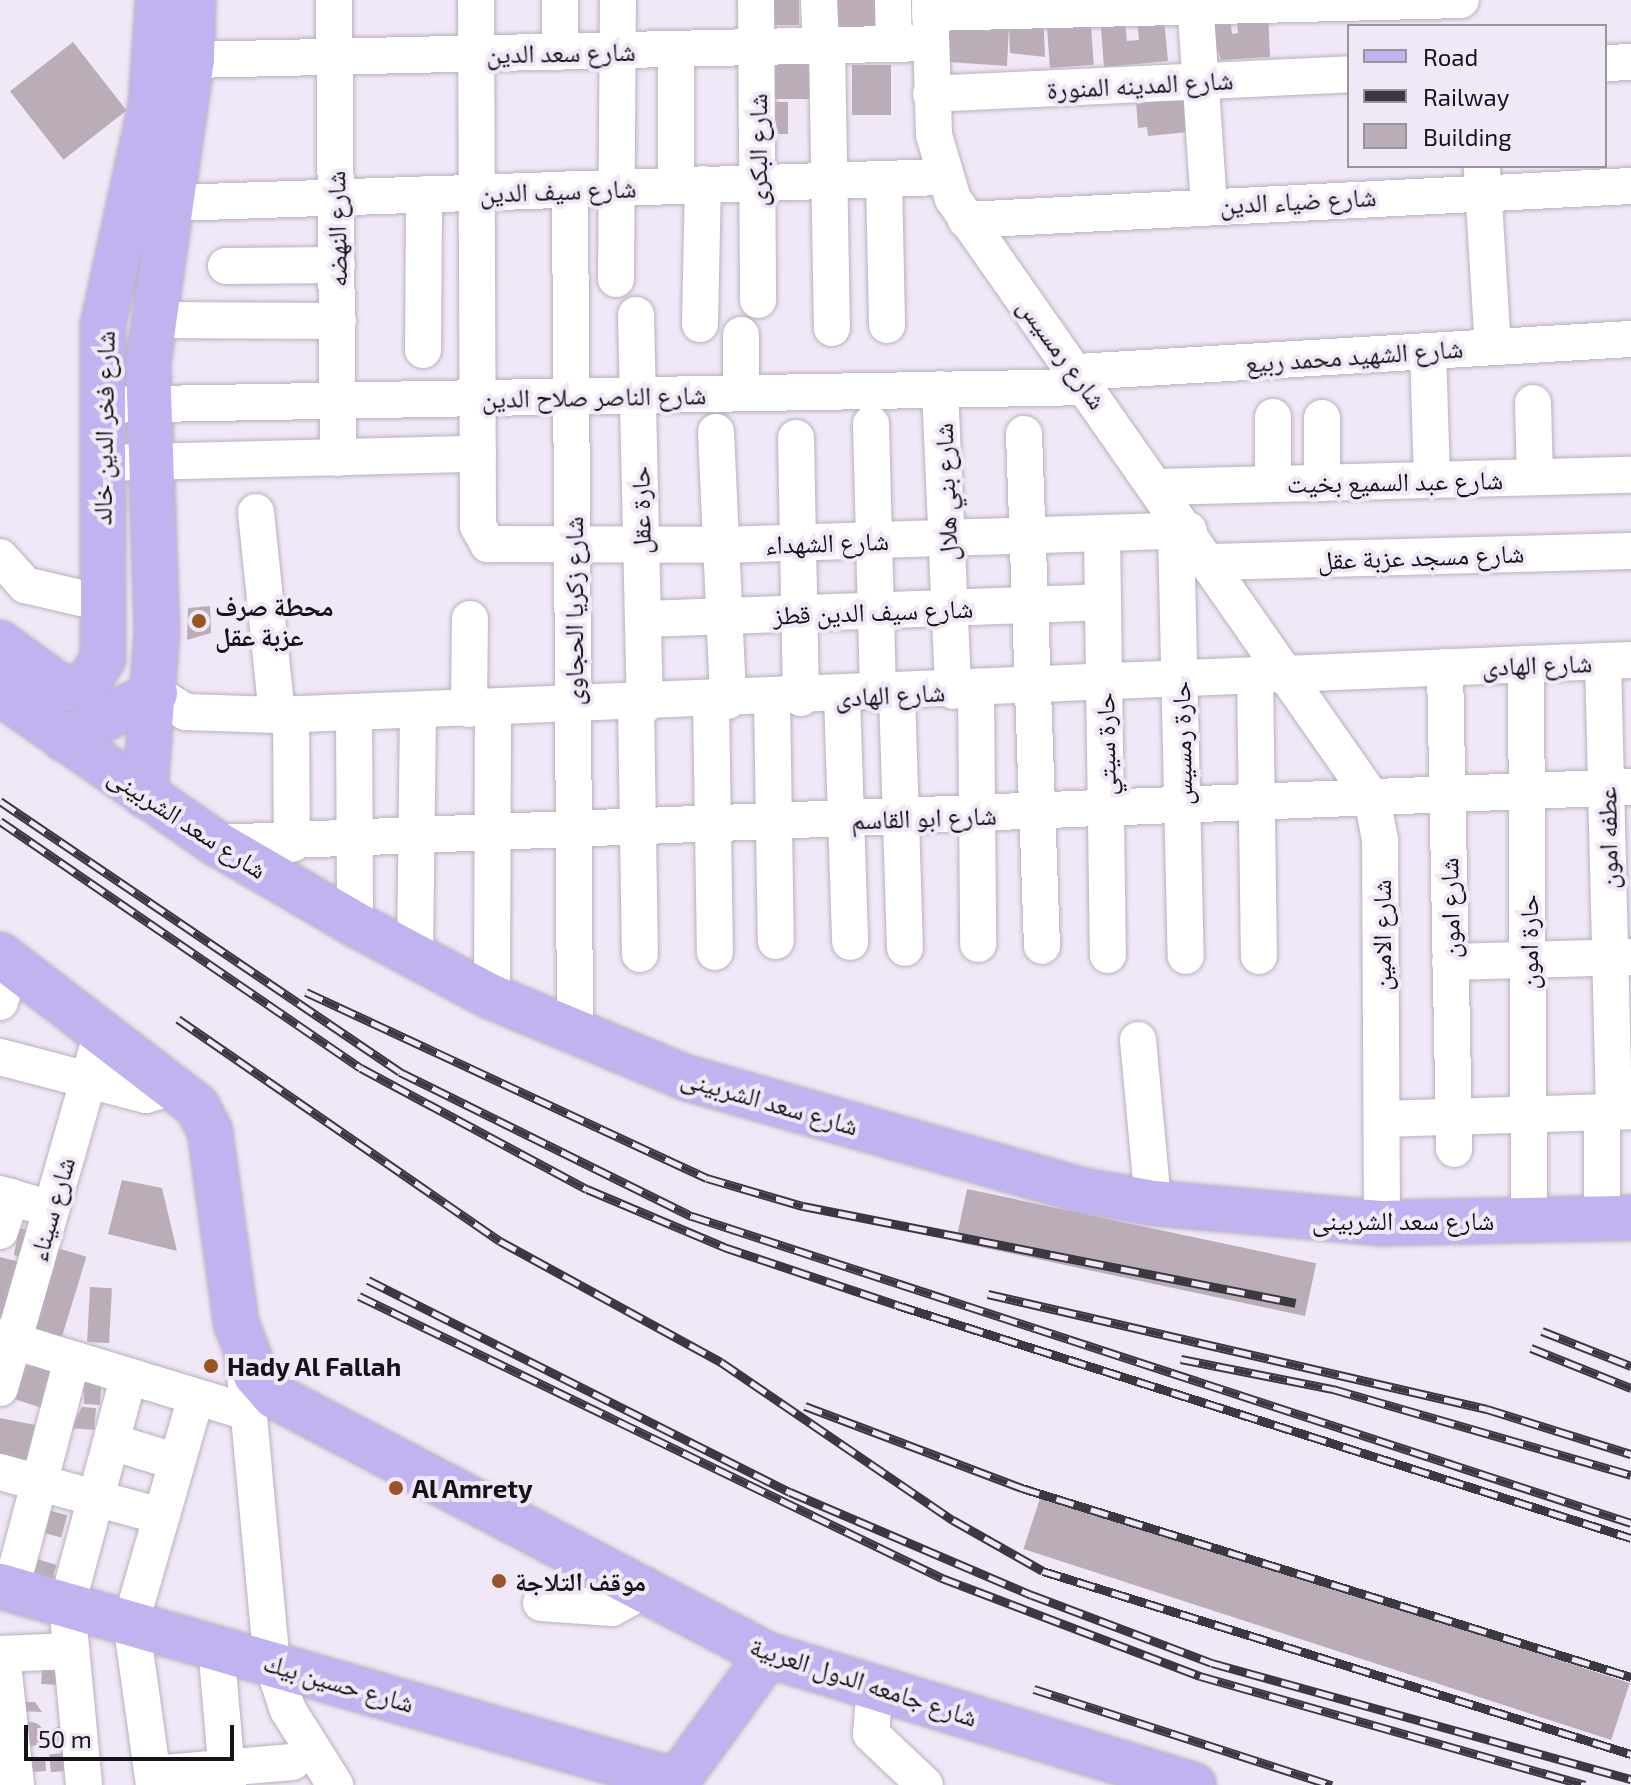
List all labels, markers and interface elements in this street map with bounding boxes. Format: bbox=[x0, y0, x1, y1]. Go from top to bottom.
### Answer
legend bbox=[1347, 24, 1607, 168]
street label: شارع سعد الدين bbox=[486, 35, 636, 69]
text: Road bbox=[1423, 42, 1478, 71]
street label: شارع المدينه المنورة bbox=[1046, 64, 1234, 104]
text: Railway bbox=[1423, 82, 1509, 111]
street label: شارع البكرى bbox=[741, 93, 773, 207]
text: Building bbox=[1423, 122, 1512, 151]
street label: شارع النهضه bbox=[319, 171, 353, 287]
street label: شارع سيف الدين bbox=[479, 172, 637, 208]
street label: شارع ضياء الدين bbox=[1219, 180, 1377, 220]
street label: شارع رمسيس bbox=[1012, 291, 1114, 415]
street label: شارع فخر الدين خالد bbox=[86, 330, 120, 526]
street label: شارع الشهيد محمد ربيع bbox=[1244, 332, 1464, 378]
street label: شارع الناصر صلاح الدين bbox=[481, 378, 707, 414]
street label: شارع بني هلال bbox=[927, 422, 963, 562]
street label: شارع عبد السميع بخيت bbox=[1287, 464, 1503, 498]
street label: حارة عقل bbox=[624, 466, 656, 554]
street label: شارع زكريا الحجاوى bbox=[557, 517, 589, 705]
street label: شارع الشهداء bbox=[765, 524, 889, 560]
street label: شارع مسجد عزبة عقل bbox=[1317, 537, 1525, 575]
place label: محطة صرف عزبة عقل bbox=[215, 590, 333, 652]
street label: شارع سيف الدين قطز bbox=[772, 592, 974, 630]
marker: محطة صرف عزبة عقل bbox=[190, 612, 208, 630]
street label: شارع الهادى bbox=[1481, 646, 1593, 682]
street label: شارع الهادى bbox=[834, 676, 946, 712]
street label: حارة رمسيس bbox=[1164, 680, 1198, 806]
street label: حارة سيتي bbox=[1089, 692, 1121, 796]
street label: شارع سعد الشربينى bbox=[103, 759, 273, 885]
street label: عطفه امون bbox=[1591, 786, 1623, 890]
street label: شارع ابو القاسم bbox=[851, 799, 997, 835]
street label: شارع امون bbox=[1433, 857, 1465, 959]
street label: شارع الامين bbox=[1365, 879, 1397, 991]
street label: حارة امون bbox=[1512, 894, 1544, 990]
street label: شارع سعد الشربينى bbox=[678, 1061, 862, 1141]
street label: شارع سيناء bbox=[21, 1153, 81, 1265]
street label: شارع سعد الشربينى bbox=[1312, 1204, 1494, 1236]
place label: Hady Al Fallah bbox=[227, 1350, 403, 1382]
marker: Hady Al Fallah bbox=[202, 1357, 220, 1375]
place label: Al Amrety bbox=[412, 1472, 534, 1504]
marker: Al Amrety bbox=[387, 1479, 405, 1497]
place label: موقف التلاجة bbox=[515, 1565, 646, 1597]
marker: موقف التلاجة bbox=[490, 1572, 508, 1590]
street label: شارع جامعه الدول العربية bbox=[746, 1630, 982, 1732]
street label: شارع حسين بيك bbox=[260, 1646, 418, 1718]
scale bar bbox=[28, 1709, 238, 1759]
text: 50 m bbox=[38, 1724, 92, 1753]

